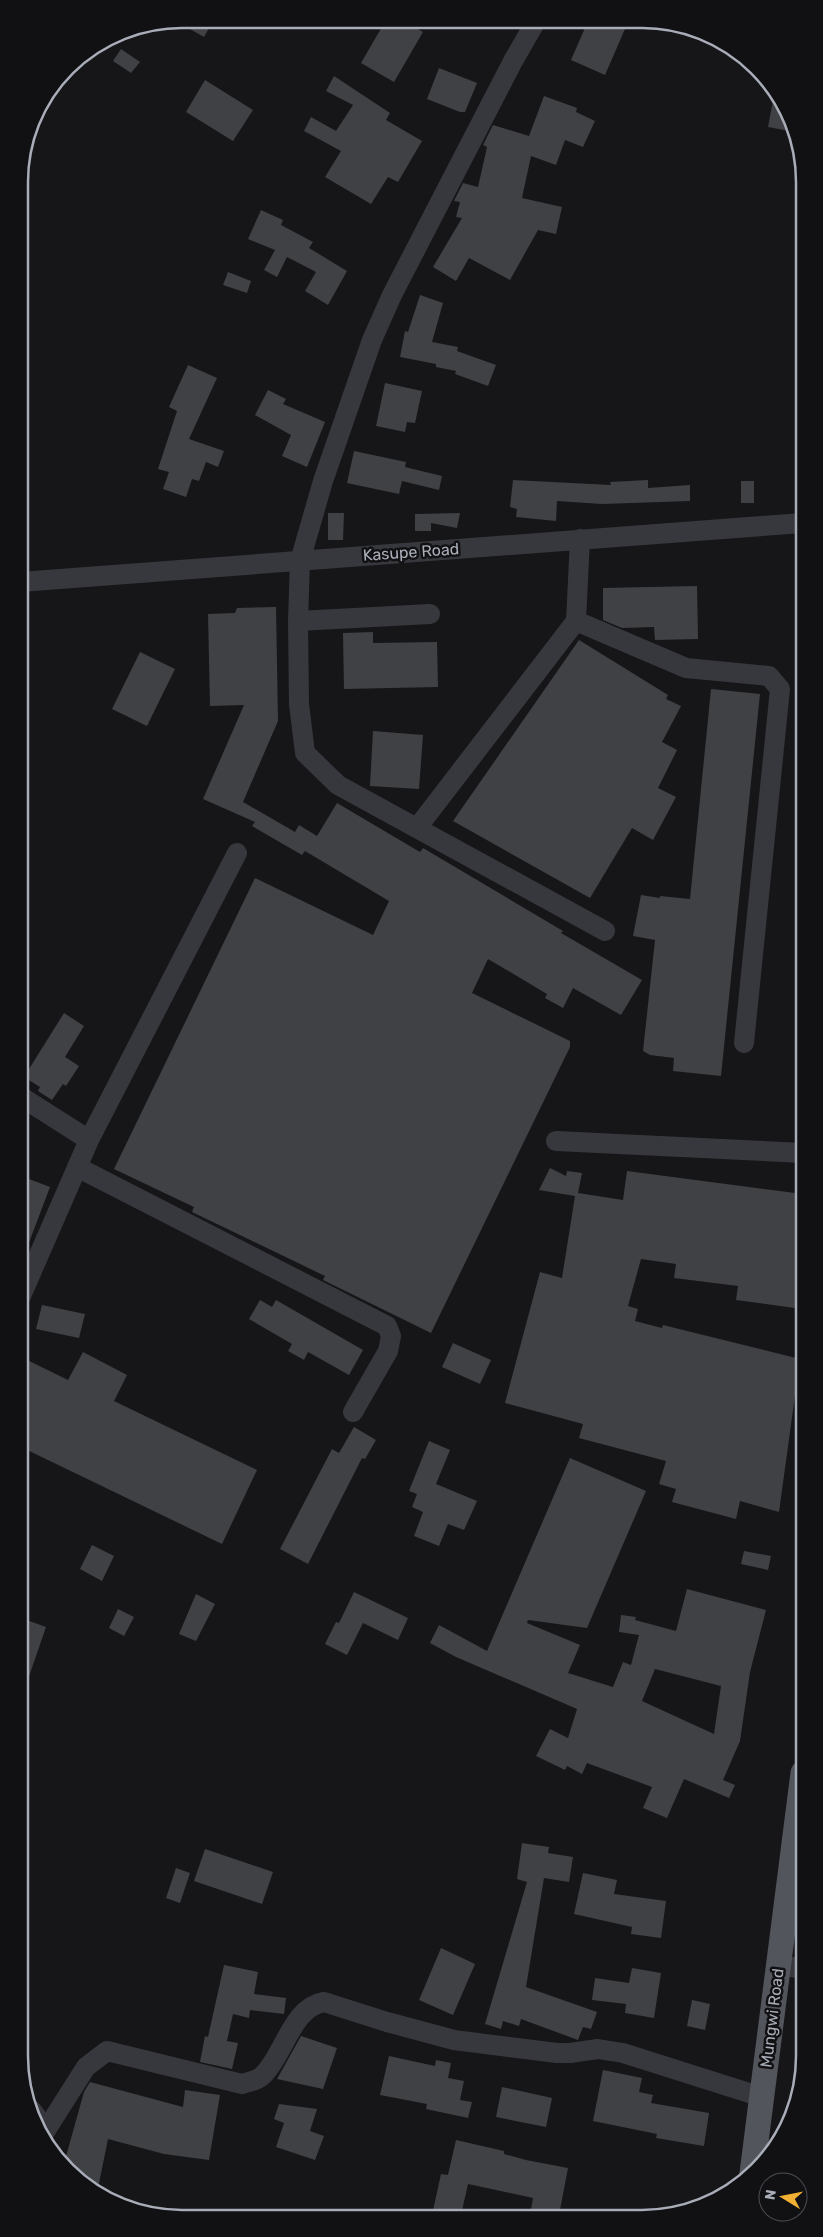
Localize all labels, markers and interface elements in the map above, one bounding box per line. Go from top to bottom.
street label: Kasupe Road [362,539,460,565]
street label: Mungwi Road [756,1967,788,2069]
north arrow [758,2172,808,2222]
text: N [761,2188,780,2201]

